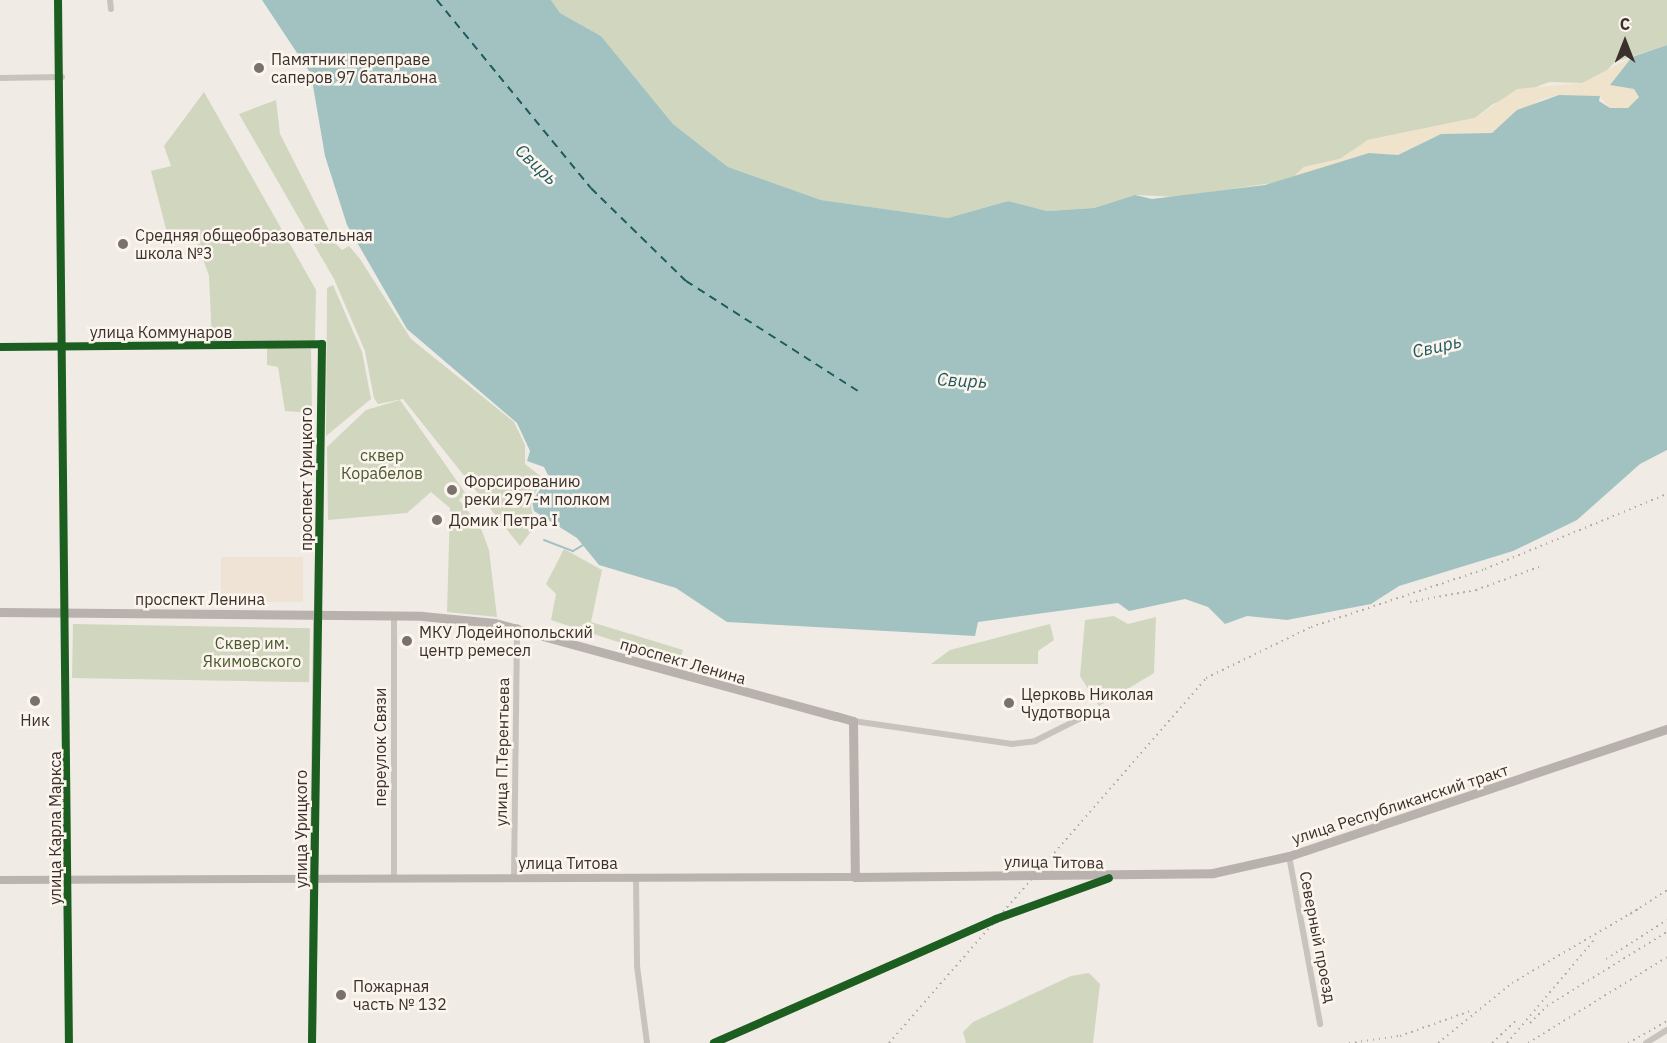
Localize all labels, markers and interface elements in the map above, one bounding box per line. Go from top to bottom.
north arrow [1595,12,1655,72]
text: С [1620,14,1630,34]
place label: Памятник переправе саперов 97 батальона [271,49,437,87]
marker: Памятник переправе саперов 97 батальона [252,61,266,75]
water label: Свирь [510,140,562,190]
place label: Средняя общеобразовательная школа №3 [135,225,373,263]
marker: Средняя общеобразовательная школа №3 [116,237,130,251]
street label: улица Коммунаров [90,322,232,342]
water label: Свирь [1410,331,1464,363]
water label: Свирь [937,369,987,393]
street label: проспект Урицкого [296,407,316,551]
park label: сквер Корабелов [341,445,423,483]
place label: Форсированию реки 297-м полком [464,471,610,509]
marker: Форсированию реки 297-м полком [445,483,459,497]
place label: Домик Петра I [449,510,558,530]
marker: Домик Петра I [430,513,444,527]
street label: проспект Ленина [135,589,265,609]
place label: МКУ Лодейнопольский центр ремесел [419,622,593,660]
park label: Сквер им. Якимовского [203,633,301,671]
marker: МКУ Лодейнопольский центр ремесел [400,634,414,648]
street label: проспект Ленина [618,634,748,688]
street label: улица П.Терентьева [491,678,513,826]
place label: Церковь Николая Чудотворца [1021,684,1153,722]
street label: переулок Связи [370,687,390,807]
marker: Ник [28,694,42,708]
marker: Церковь Николая Чудотворца [1002,696,1016,710]
place label: Ник [20,710,50,730]
street label: улица Карла Маркса [45,751,65,905]
street label: улица Республиканский тракт [1289,760,1511,848]
street label: улица Урицкого [291,770,311,888]
street label: улица Титова [1004,852,1104,872]
street label: улица Титова [518,853,618,873]
street label: Северный проезд [1296,870,1340,1004]
place label: Пожарная часть № 132 [353,976,447,1014]
marker: Пожарная часть № 132 [334,988,348,1002]

